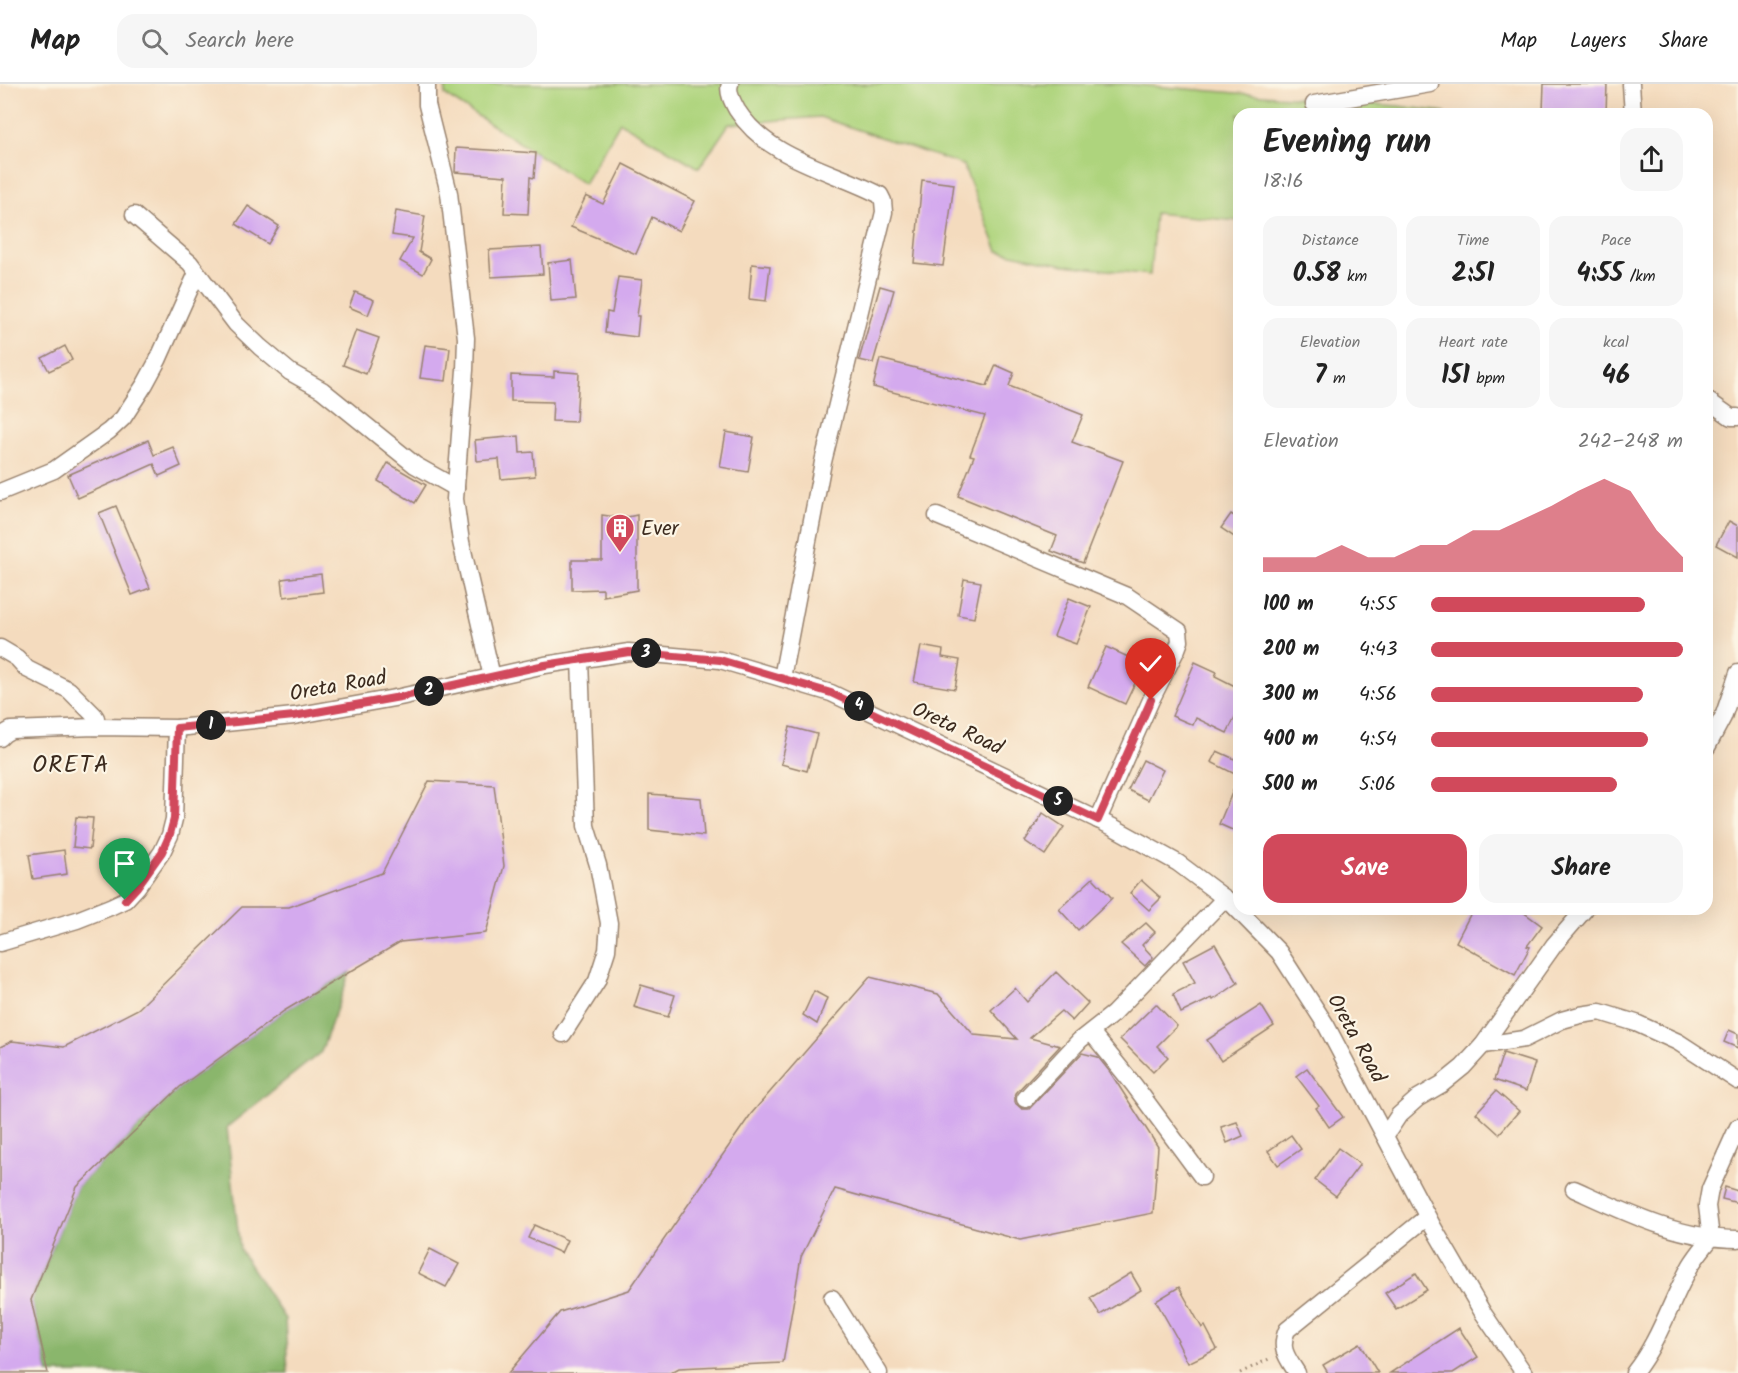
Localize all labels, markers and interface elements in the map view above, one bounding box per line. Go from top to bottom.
search box [117,14,537,68]
text: Map [30,19,81,64]
text: Search here [186,24,294,59]
icon: search [138,25,171,58]
text: Map [1500,25,1537,58]
text: Layers [1570,25,1626,58]
text: Share [1659,25,1708,58]
text: Evening run [1263,117,1431,170]
button: share [1620,128,1683,191]
text: 18:16 [1263,166,1304,198]
text: Distance [1301,228,1359,253]
text: Time [1457,228,1489,253]
text: Pace [1601,228,1631,253]
text: 0.58 [1293,253,1341,295]
text: 2:51 [1452,253,1494,295]
text: 4:55 [1576,253,1623,295]
text: km [1341,264,1367,289]
text: /km [1623,264,1656,289]
text: Elevation [1300,330,1360,355]
text: Heart rate [1438,330,1508,355]
text: kcal [1603,330,1629,355]
text: 7 [1314,355,1327,397]
text: 151 [1441,355,1470,397]
text: 46 [1602,355,1630,397]
text: m [1327,366,1346,391]
text: bpm [1470,366,1505,391]
text: Elevation [1263,426,1339,458]
text: 242–248 m [1578,426,1683,458]
building icon: Ever [604,512,636,554]
place label: Ever [641,513,680,546]
text: 100 m [1263,589,1314,621]
text: 4:55 [1359,589,1396,621]
text: 200 m [1263,634,1319,666]
text: 4:43 [1359,634,1397,666]
pin: 3 [631,638,661,668]
pin [1125,638,1176,700]
text: 3 [642,640,650,665]
icon: check [1134,647,1167,680]
street label: Oreta Road [287,662,390,711]
pin: 2 [414,676,444,706]
text: 2 [424,678,434,703]
text: 300 m [1263,679,1319,711]
text: 4:56 [1359,679,1397,711]
pin: 4 [844,691,874,721]
text: 4 [855,693,863,718]
street label: Oreta Road [906,694,1009,765]
pin: 1 [196,710,226,740]
text: 1 [209,712,213,737]
text: 400 m [1263,724,1319,756]
text: 4:54 [1359,724,1397,756]
district label: ORETA [32,746,110,785]
text: 500 m [1263,769,1318,801]
text: 5:06 [1359,769,1396,801]
pin: 5 [1043,786,1073,816]
text: 5 [1054,788,1062,813]
button: Save [1263,834,1467,903]
button: Share [1479,834,1683,903]
pin [99,838,150,900]
icon: arrive [108,847,141,880]
street label: Oreta Road [1318,988,1394,1090]

